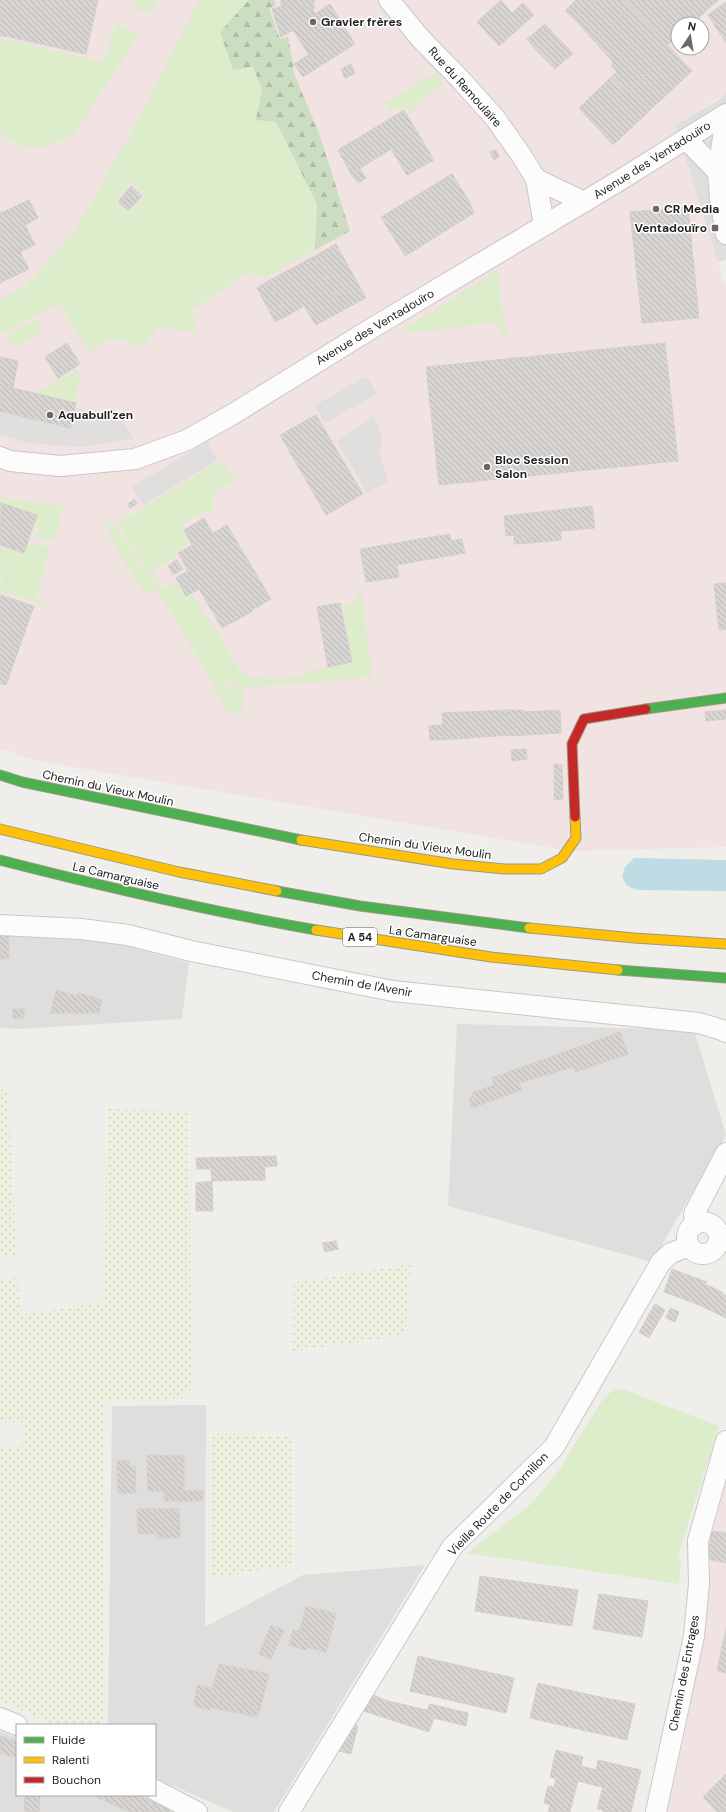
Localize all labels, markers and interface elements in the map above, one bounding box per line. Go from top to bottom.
place label: Gravier frères [321,14,402,30]
north arrow [670,16,710,56]
marker: Gravier frères [308,17,318,27]
text: N [687,19,697,34]
street label: Rue du Remoulaïre [425,43,505,131]
street label: Avenue des Ventadouïro [590,117,714,203]
place label: CR Media [664,201,719,217]
marker: CR Media [651,204,661,214]
place label: Ventadouïro [634,220,707,236]
marker: Ventadouïro [710,223,720,233]
street label: Avenue des Ventadouïro [313,285,437,369]
place label: Aquabull'zen [58,407,133,423]
marker: Aquabull'zen [45,410,55,420]
place label: Bloc Session Salon [495,452,569,482]
marker: Bloc Session Salon [482,462,492,472]
street label: Chemin du Vieux Moulin [41,766,175,810]
street label: Chemin du Vieux Moulin [358,829,492,863]
street label: La Camarguaise [71,858,161,894]
street label: La Camarguaise [388,922,478,950]
road number: A 54 [343,928,377,946]
street label: Chemin de l'Avenir [311,967,414,1001]
street label: Vieille Route de Cornillon [444,1449,552,1559]
street label: Chemin des Entrages [665,1613,703,1733]
legend [16,1724,156,1796]
text: Fluide [52,1732,85,1748]
text: Ralenti [52,1752,90,1768]
text: Bouchon [52,1772,101,1788]

